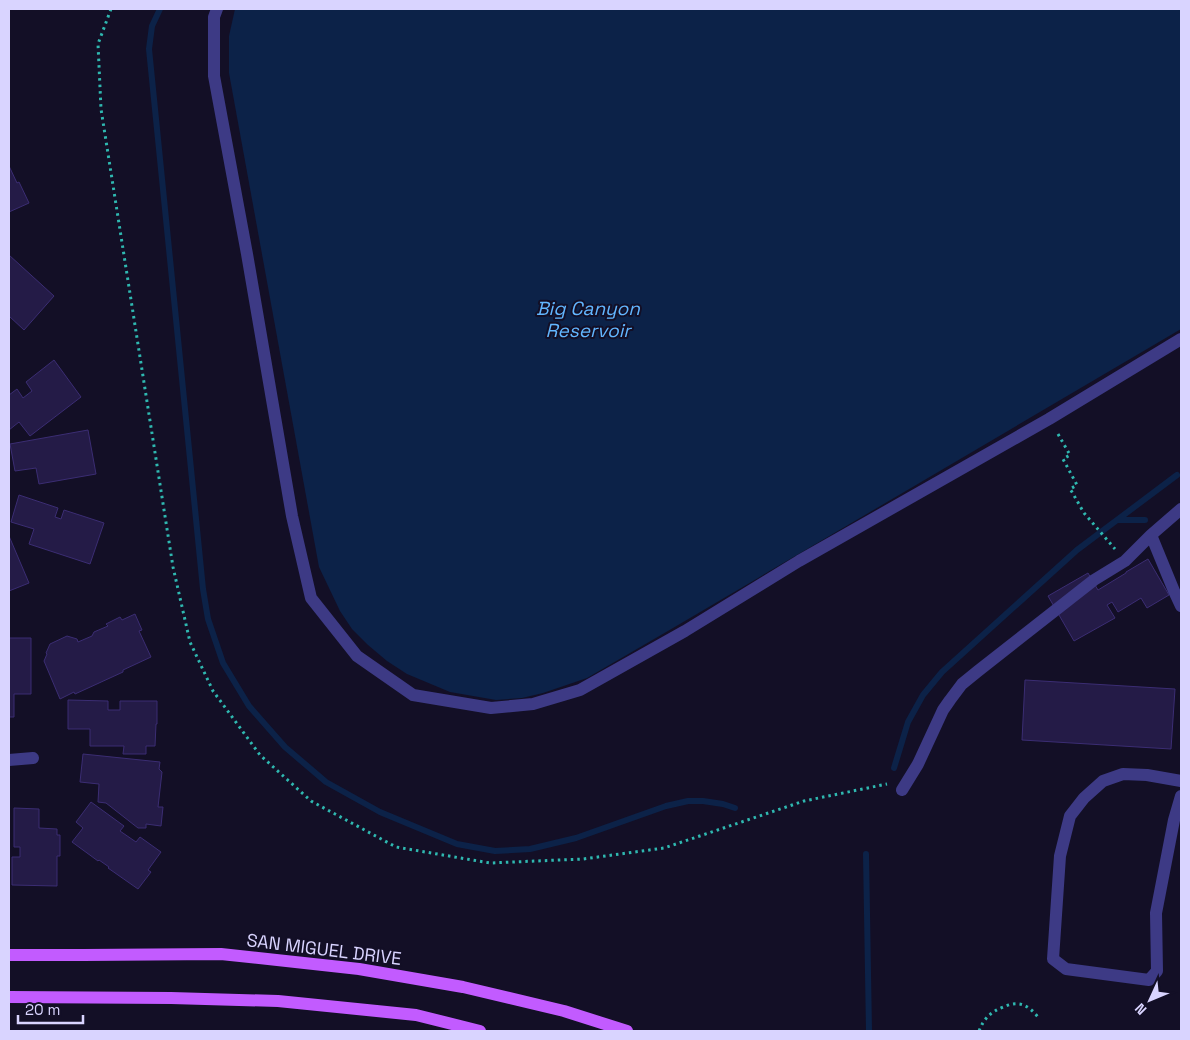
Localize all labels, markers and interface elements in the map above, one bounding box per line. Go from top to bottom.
water label: Big Canyon Reservoir [536,296,640,343]
street label: SAN MIGUEL DRIVE [245,928,403,970]
north arrow [1125,975,1175,1025]
scale bar [18,992,82,1024]
text: N [1131,999,1150,1019]
text: 20 m [25,1000,60,1019]

